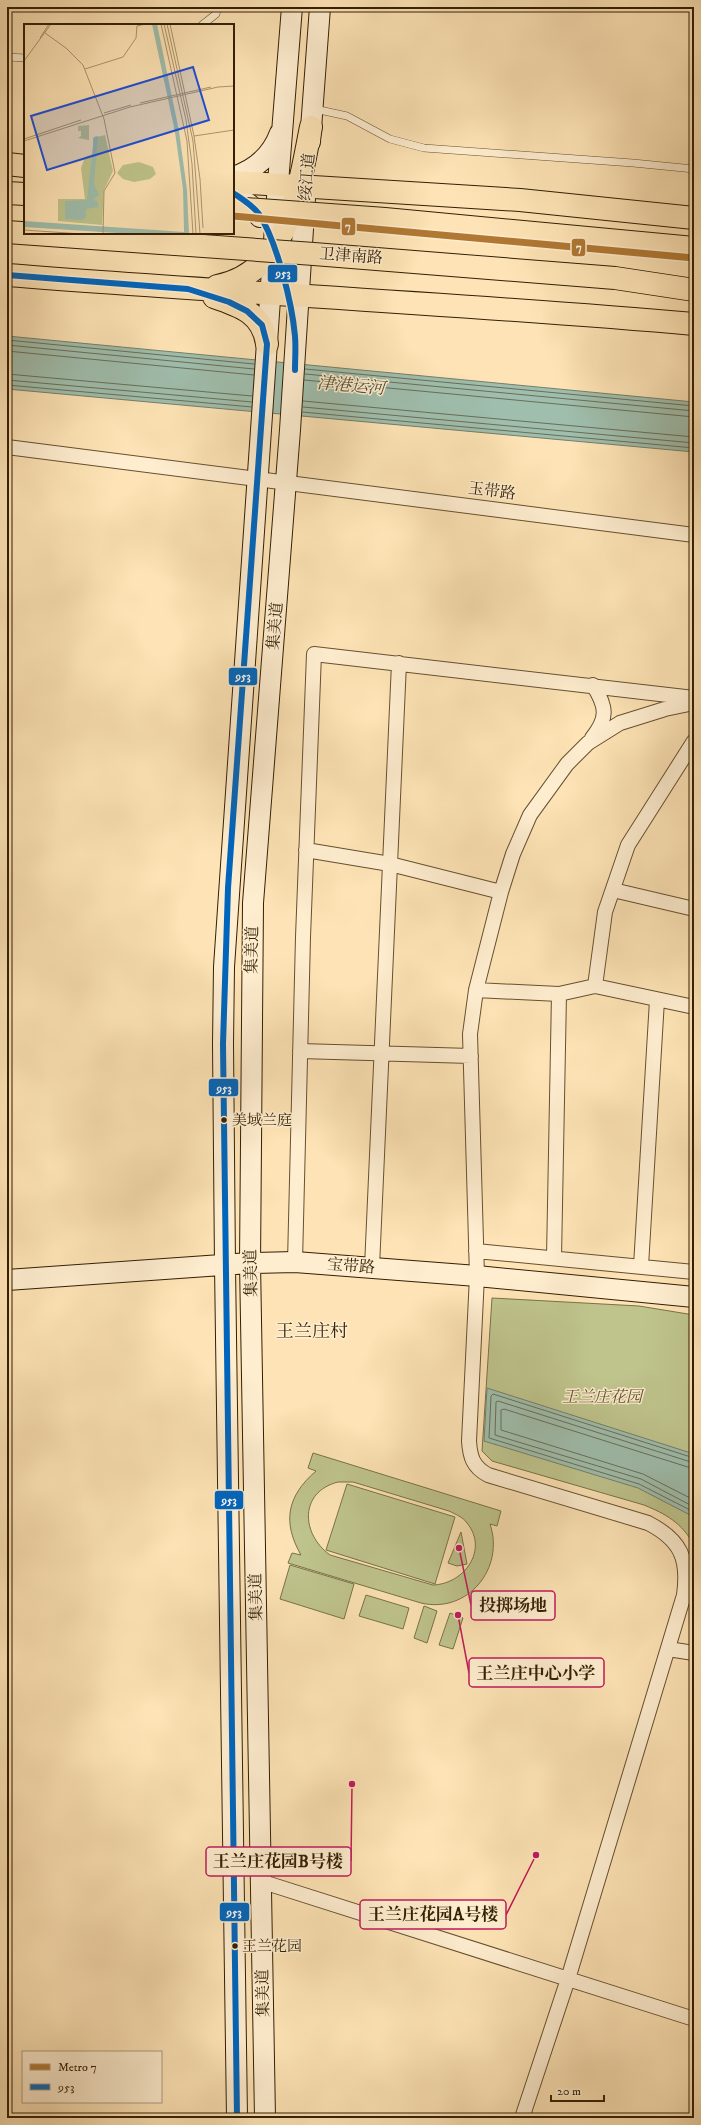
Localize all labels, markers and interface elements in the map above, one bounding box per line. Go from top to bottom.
inset map [24,24,234,234]
street label: 绥江道 [295,152,319,202]
line badge: 7 [341,217,356,236]
text: 7 [345,220,351,234]
line badge: 7 [571,238,586,257]
text: 7 [576,241,582,255]
street label: 卫津南路 [318,244,384,268]
line badge: 953 [267,264,298,283]
text: 953 [274,267,291,281]
water label: 津港运河 [316,372,389,400]
street label: 玉带路 [467,478,517,504]
street label: 集美道 [263,601,287,651]
line badge: 953 [228,667,258,686]
text: 953 [234,670,251,684]
street label: 集美道 [242,926,262,974]
line badge: 953 [208,1078,239,1097]
text: 953 [215,1082,232,1096]
place label: 美域兰庭 [232,1111,292,1130]
marker: 美域兰庭 [219,1115,229,1125]
street label: 集美道 [241,1249,261,1297]
street label: 宝带路 [326,1254,376,1278]
district label: 王兰庄村 [276,1321,348,1343]
park label: 王兰庄花园 [562,1387,645,1407]
line badge: 953 [214,1490,244,1510]
text: 953 [220,1494,237,1508]
street label: 集美道 [246,1573,266,1621]
callout: 投掷场地 [471,1591,555,1620]
text: 投掷场地 [479,1595,547,1617]
callout: 王兰庄中心小学 [469,1658,604,1687]
text: 王兰庄中心小学 [477,1663,596,1685]
callout: 王兰庄花园B号楼 [206,1847,351,1876]
text: 王兰庄花园B号楼 [213,1851,343,1873]
callout: 王兰庄花园A号楼 [360,1900,506,1929]
line badge: 953 [219,1902,250,1922]
text: 王兰庄花园A号楼 [368,1904,498,1926]
text: 953 [225,1906,242,1920]
place label: 王兰花园 [242,1937,302,1956]
marker: 王兰花园 [230,1941,240,1951]
street label: 集美道 [253,1969,273,2017]
legend [22,2051,162,2103]
text: Metro 7 [58,2060,97,2075]
scale bar [551,2077,604,2103]
text: 953 [57,2080,74,2095]
text: 20 m [557,2084,581,2099]

